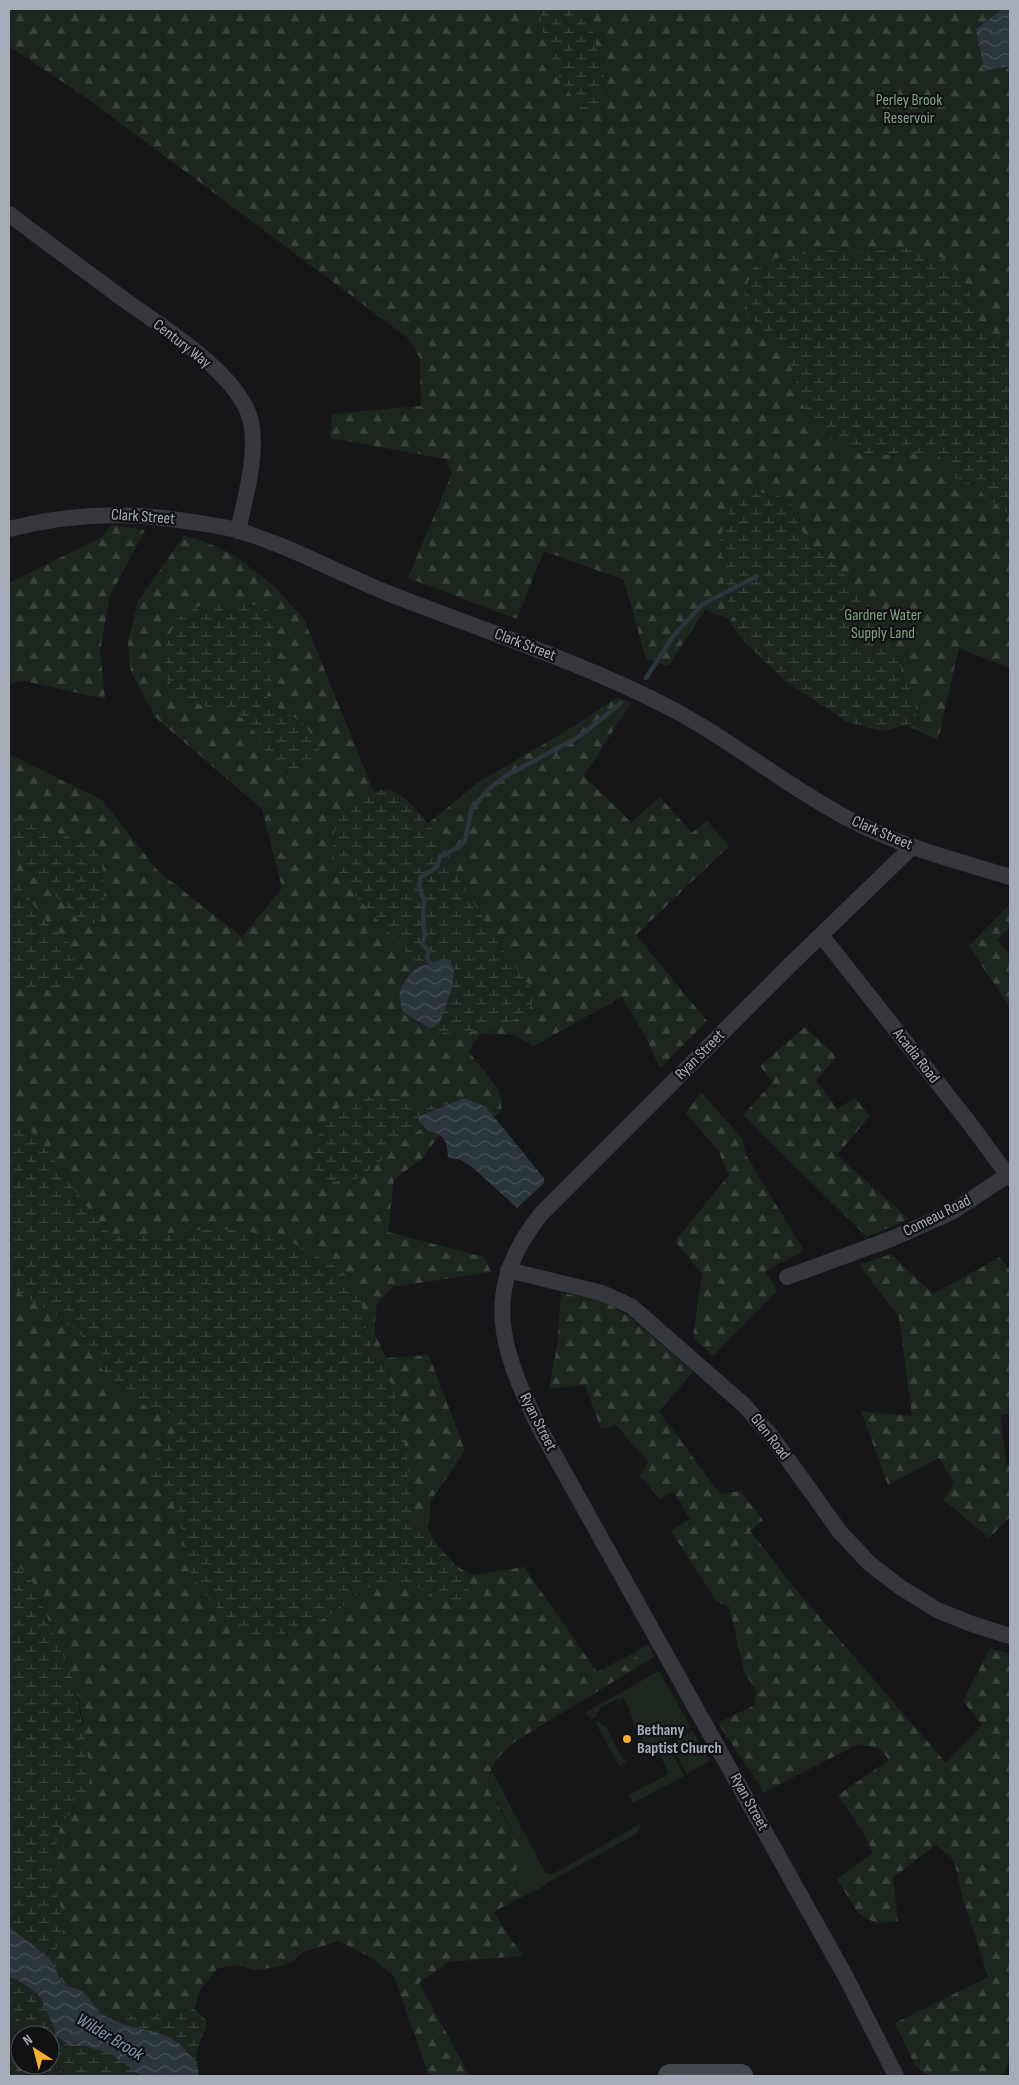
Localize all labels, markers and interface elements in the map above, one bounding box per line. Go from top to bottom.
park label: Perley Brook Reservoir [876,91,942,128]
street label: Century Way [149,316,215,372]
street label: Clark Street [110,505,176,529]
park label: Gardner Water Supply Land [844,606,922,643]
street label: Clark Street [492,625,558,665]
street label: Clark Street [849,812,915,854]
street label: Acadia Road [888,1024,943,1087]
street label: Ryan Street [671,1026,729,1084]
street label: Comeau Road [900,1191,974,1241]
street label: Ryan Street [515,1390,561,1454]
street label: Glen Road [746,1410,794,1464]
place label: Bethany Baptist Church [637,1721,722,1758]
marker: Bethany Baptist Church [621,1733,633,1745]
street label: Ryan Street [726,1770,772,1834]
water label: Wilder Brook [73,2009,148,2066]
north arrow [10,2025,60,2075]
text: N [20,2031,36,2049]

